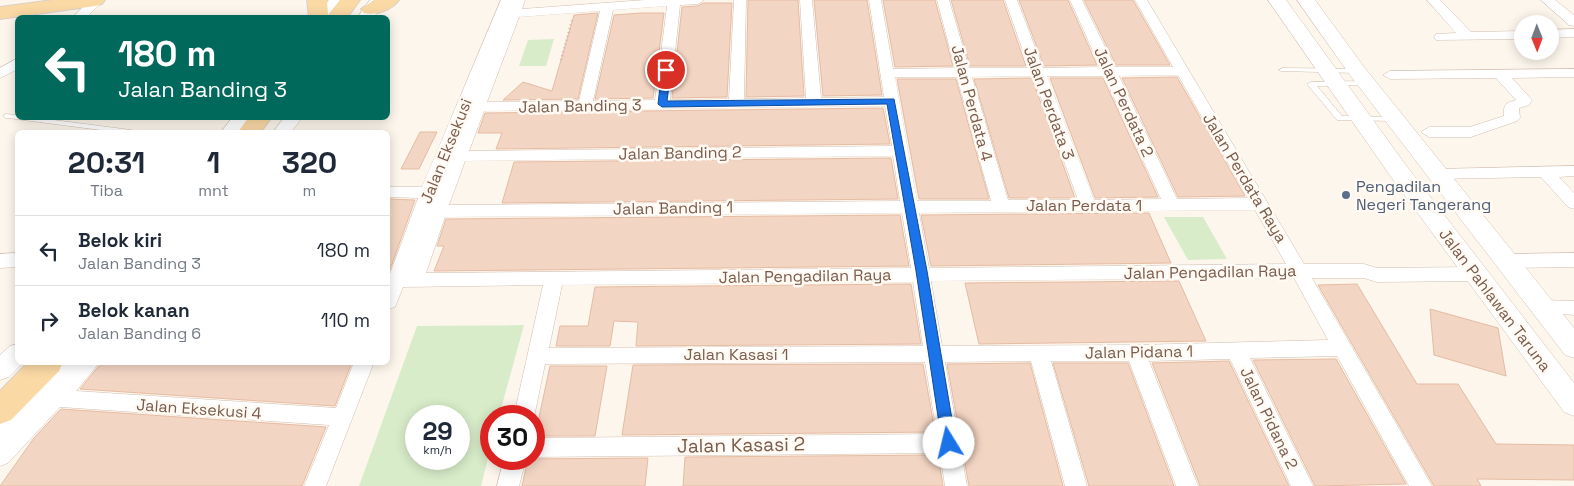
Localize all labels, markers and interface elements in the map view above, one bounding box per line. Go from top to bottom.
north arrow [1514,15,1559,60]
map controls [1514,15,1559,60]
text: 180 m [118,32,216,76]
icon: left [35,35,100,100]
street label: Jalan Perdata 4 [946,43,998,163]
street label: Jalan Perdata 3 [1019,43,1079,163]
street label: Jalan Perdata 2 [1089,44,1159,160]
pin [645,49,687,91]
icon: arrive [652,56,680,84]
text: Jalan Banding 3 [118,75,287,103]
street label: Jalan Banding 3 [518,94,642,118]
street label: Jalan Eksekusi [415,95,477,207]
street label: Jalan Perdata Raya [1198,109,1292,247]
street label: Jalan Banding 2 [618,141,742,165]
text: 20:31 [68,143,145,182]
text: 1 [207,143,220,182]
text: 320 [282,143,337,182]
place label: Pengadilan Negeri Tangerang [1356,176,1491,215]
text: Tiba [90,180,123,201]
text: mnt [198,180,229,201]
text: m [303,180,316,201]
marker: Pengadilan Negeri Tangerang [1340,189,1352,201]
street label: Jalan Perdata 1 [1026,195,1142,216]
street label: Jalan Banding 1 [613,196,733,220]
street label: Jalan Pahlawan Taruna [1434,224,1556,376]
text: Belok kiri [78,228,162,253]
icon: left [35,237,63,265]
text: 180 m [317,238,370,263]
text: Jalan Banding 3 [78,253,201,274]
street label: Jalan Pengadilan Raya [1124,260,1296,284]
street label: Jalan Pengadilan Raya [719,264,891,288]
text: Belok kanan [78,298,190,323]
icon: right [35,307,63,335]
text: 110 m [321,308,370,333]
text: Jalan Banding 6 [78,323,201,344]
street label: Jalan Pidana 1 [1085,341,1193,363]
street label: Jalan Kasasi 1 [684,344,788,365]
street label: Jalan Pidana 2 [1235,363,1303,473]
street label: Jalan Eksekusi 4 [136,394,262,424]
speed limit sign: 30 [480,405,545,470]
text: 29 [422,415,453,447]
position arrow [922,416,974,468]
street label: Jalan Kasasi 2 [677,431,805,459]
text: km/h [423,442,452,458]

